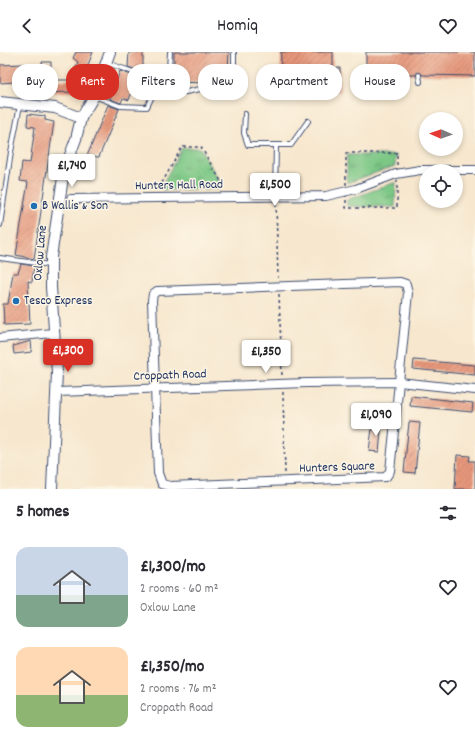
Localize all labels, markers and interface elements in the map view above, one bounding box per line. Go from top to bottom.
text: Homiq [217,14,258,39]
icon: back [16,15,38,37]
icon: heart [437,15,459,37]
chip: Buy [12,64,58,100]
chip: Rent [66,64,119,100]
chip: Filters [127,64,190,100]
chip: New [198,64,248,100]
chip: Apartment [256,64,342,100]
chip: House [350,64,410,100]
north arrow [419,112,463,156]
map controls [419,112,463,208]
pin: £1,740 [39,154,105,188]
text: £1,740 [57,157,87,176]
button: locate [419,164,463,208]
pin: £1,500 [242,173,308,207]
street label: Hunters Hall Road [135,176,223,196]
text: £1,500 [259,176,291,195]
place label: B Wallis & Son [42,197,108,216]
marker: B Wallis & Son [29,201,39,211]
street label: Oxlow Lane [29,224,53,282]
place label: Tesco Express [24,292,93,311]
marker: Tesco Express [11,296,21,306]
pin: £1,300 [35,339,101,373]
pin: £1,350 [233,340,299,374]
text: £1,300 [52,342,84,361]
text: £1,350 [251,343,281,362]
street label: Croppath Road [133,365,207,387]
pin: £1,090 [343,403,409,437]
text: £1,090 [360,406,392,425]
street label: Hunters Square [299,457,375,479]
text: 5 homes [16,501,69,525]
icon: filters [437,502,459,524]
text: £1,300/mo [140,556,206,580]
icon: home [48,563,96,611]
icon: heart [437,576,459,598]
text: 2 rooms · 60 m² [140,580,218,599]
text: Oxlow Lane [140,599,196,618]
text: £1,350/mo [140,656,204,680]
icon: home [48,663,96,711]
icon: heart [437,676,459,698]
text: 2 rooms · 76 m² [140,680,216,699]
text: Croppath Road [140,699,213,718]

